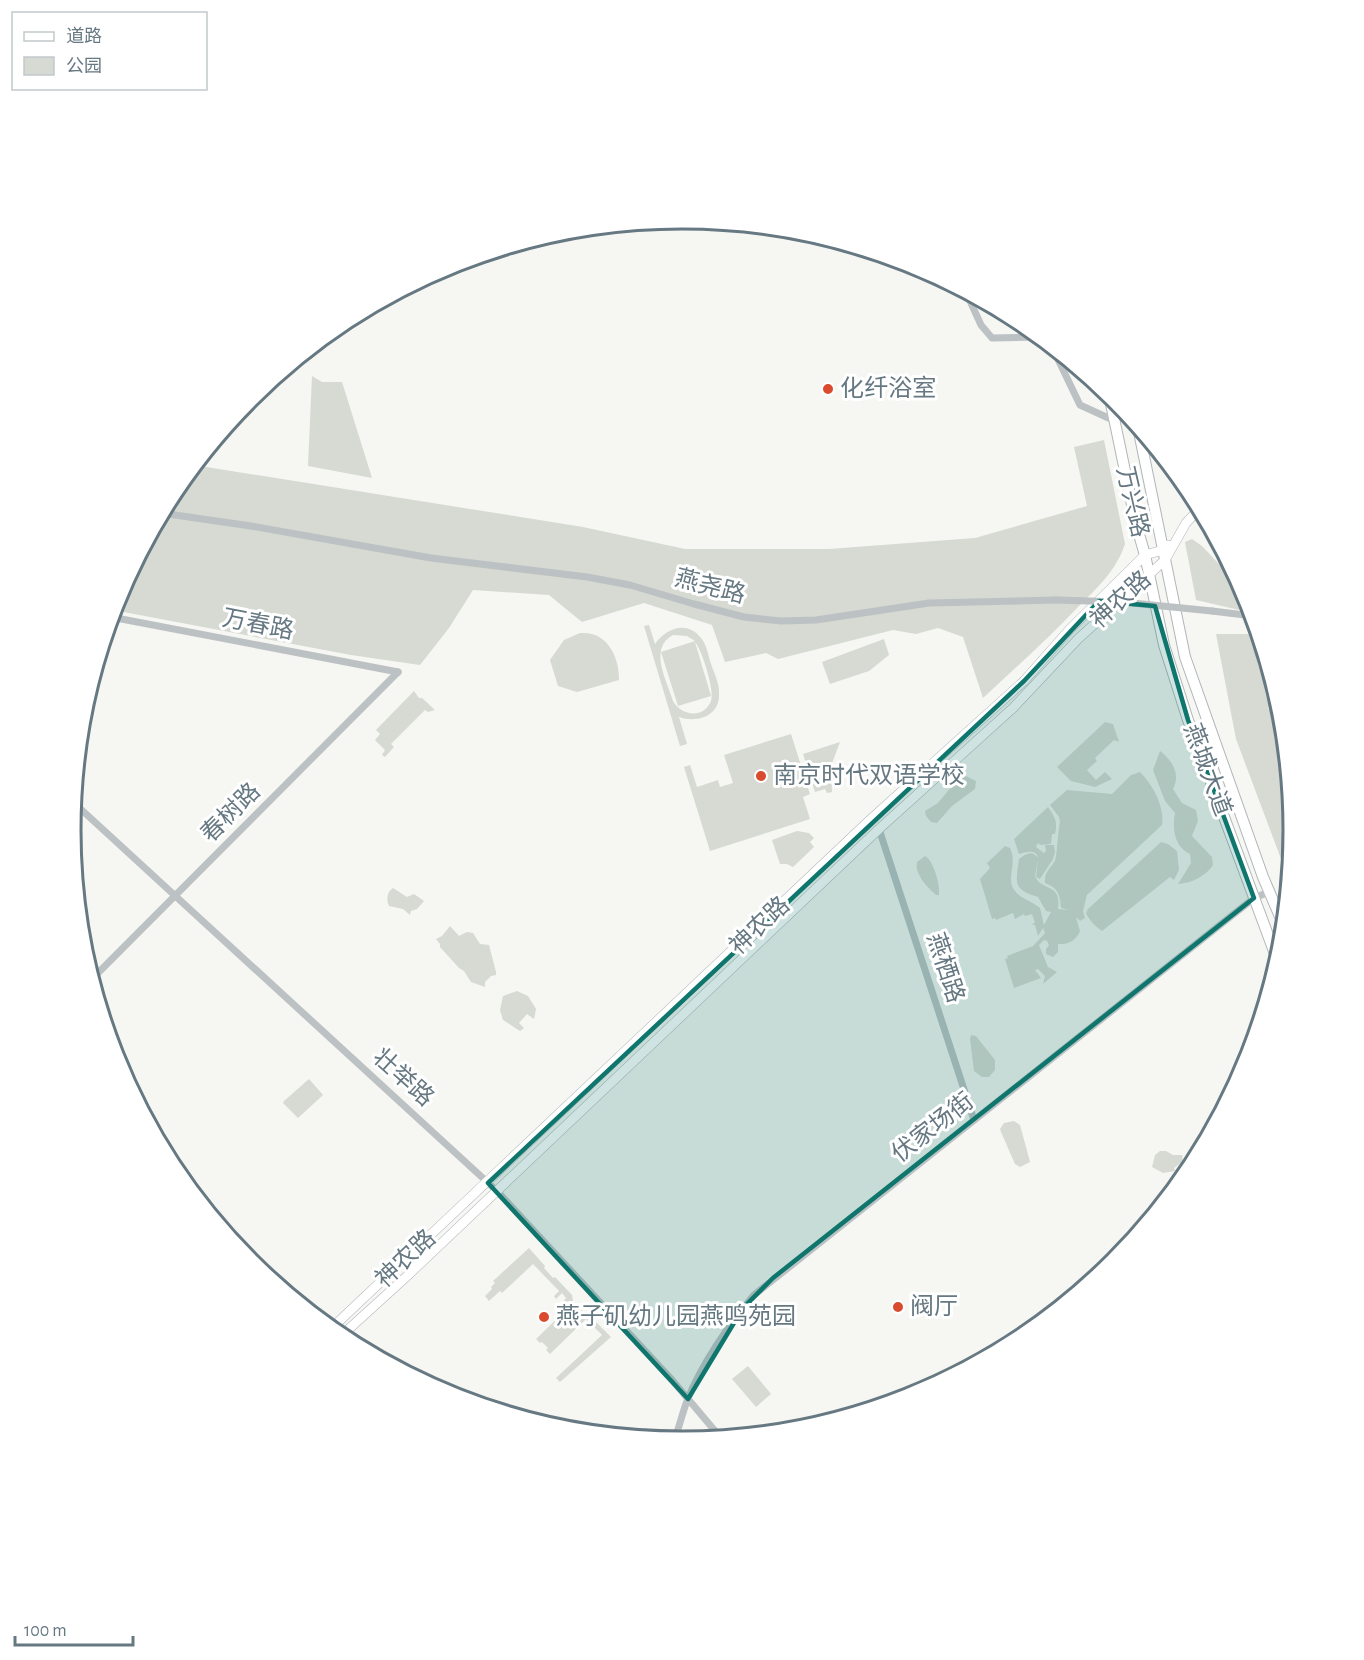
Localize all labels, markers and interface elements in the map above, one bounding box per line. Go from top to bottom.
legend [12,12,207,90]
text: 道路 [66,26,102,46]
text: 公园 [66,57,102,76]
place label: 化纤浴室 [840,375,936,401]
marker: 化纤浴室 [821,382,835,396]
street label: 万兴路 [1112,464,1154,540]
street label: 燕尧路 [672,564,748,608]
street label: 神农路 [1085,566,1156,633]
street label: 万春路 [220,604,296,644]
street label: 燕城大道 [1179,720,1237,819]
place label: 南京时代双语学校 [773,762,965,788]
marker: 南京时代双语学校 [754,769,768,783]
street label: 春树路 [196,778,265,847]
street label: 神农路 [724,891,795,959]
street label: 燕栖路 [922,929,969,1006]
street label: 壮举路 [368,1044,439,1111]
street label: 伏家场街 [887,1087,978,1167]
street label: 神农路 [370,1224,441,1292]
place label: 阀厅 [910,1294,958,1319]
marker: 阀厅 [891,1300,905,1314]
place label: 燕子矶幼儿园燕鸣苑园 [556,1303,796,1329]
marker: 燕子矶幼儿园燕鸣苑园 [537,1310,551,1324]
scale bar [15,1609,134,1647]
text: 100 m [24,1622,67,1640]

